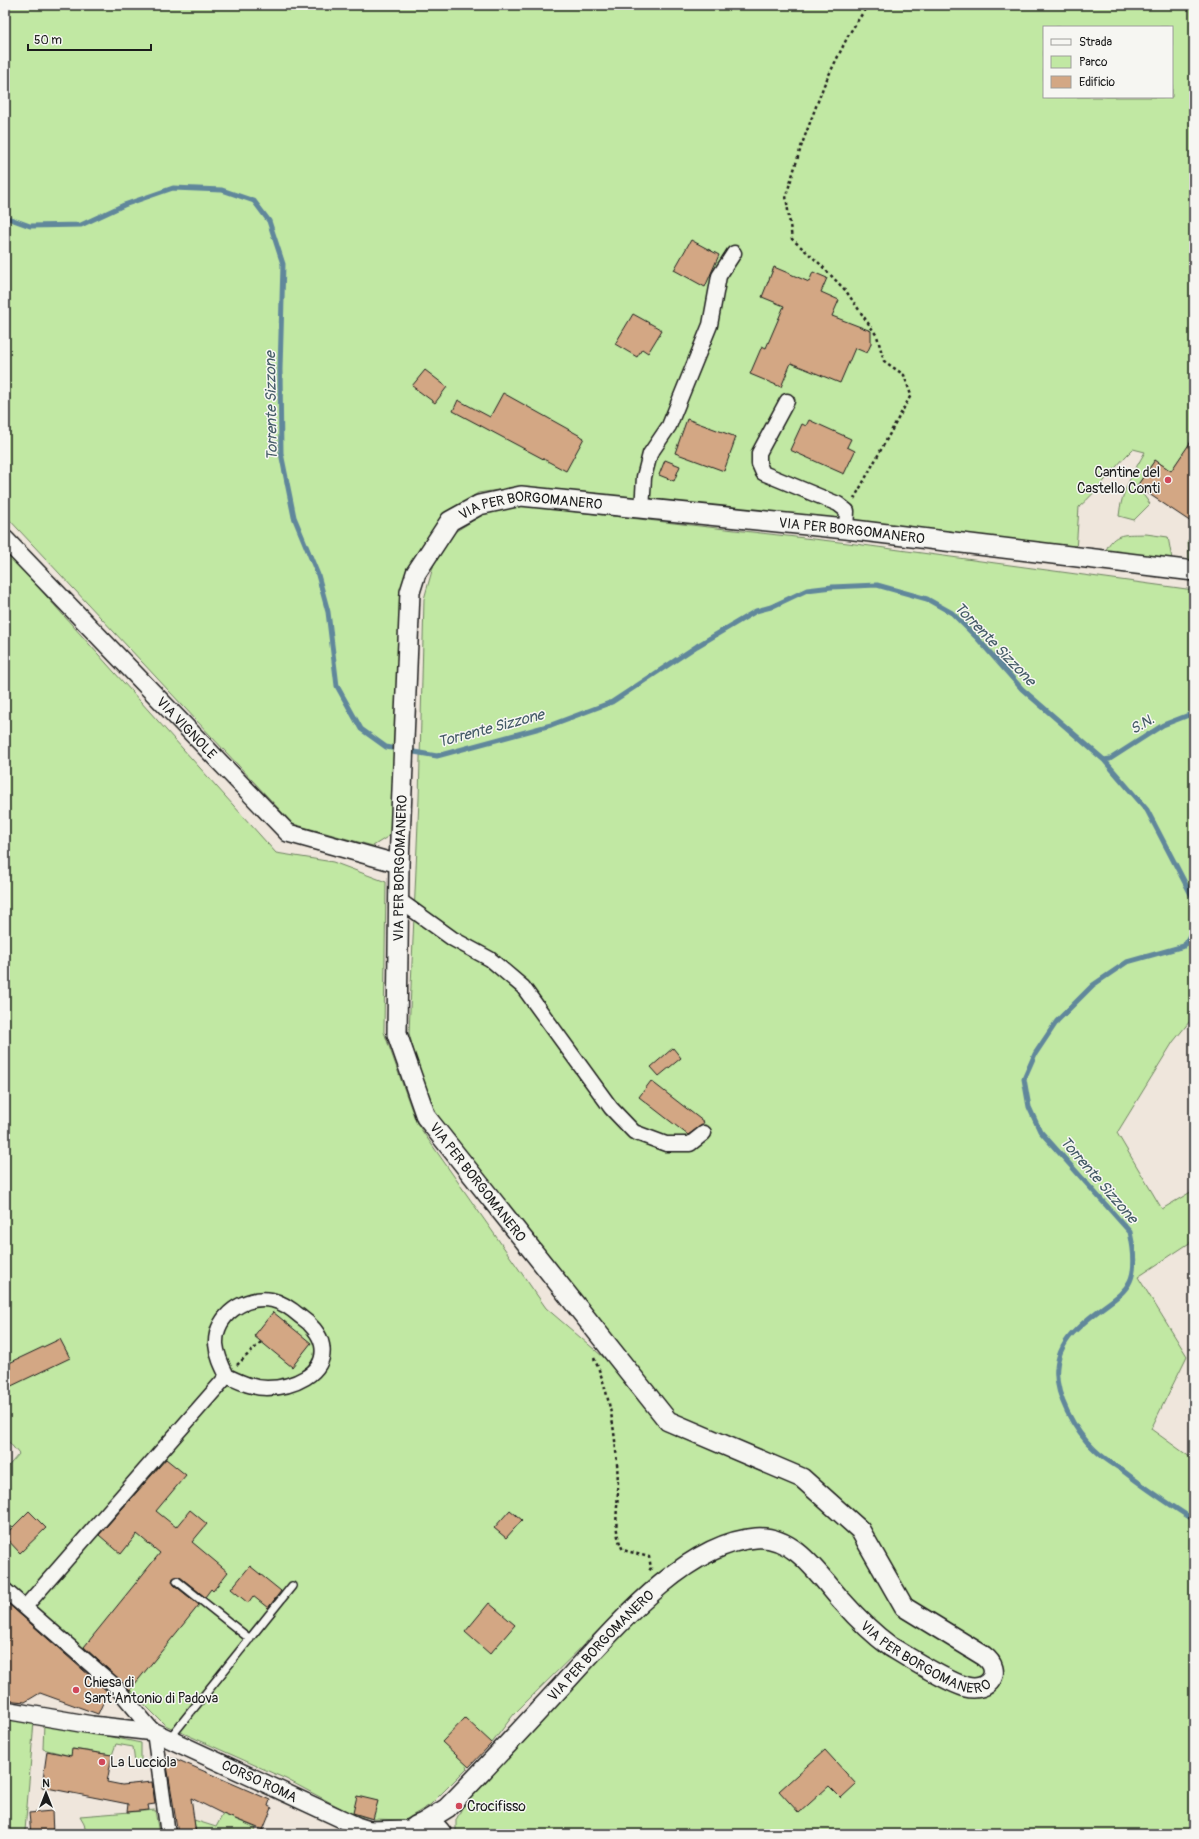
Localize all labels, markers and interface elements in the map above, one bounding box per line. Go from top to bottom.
scale bar [28,26,151,52]
legend [1043,26,1173,98]
text: 50 m [34,33,62,48]
text: Strada [1079,35,1113,50]
text: Parco [1079,55,1108,70]
text: Edificio [1079,75,1115,90]
water label: Torrente Sizzone [261,350,282,461]
place label: Cantine del Castello Conti [1077,464,1161,497]
marker: Cantine del Castello Conti [1163,475,1173,485]
street label: VIA PER BORGOMANERO [456,488,603,523]
street label: VIA PER BORGOMANERO [778,514,926,547]
water label: Torrente Sizzone [950,599,1040,691]
street label: VIA VIGNOLE [153,694,220,763]
water label: Torrente Sizzone [436,705,548,752]
water label: S.N. [1127,710,1158,739]
street label: VIA PER BORGOMANERO [390,794,411,942]
street label: VIA PER BORGOMANERO [426,1119,530,1245]
water label: Torrente Sizzone [1056,1133,1143,1229]
street label: VIA PER BORGOMANERO [544,1587,658,1705]
street label: VIA PER BORGOMANERO [857,1617,994,1697]
place label: Chiesa di Sant'Antonio di Padova [84,1674,218,1707]
marker: Chiesa di Sant'Antonio di Padova [71,1685,81,1695]
place label: La Lucciola [110,1754,176,1771]
marker: La Lucciola [97,1757,107,1767]
street label: CORSO ROMA [219,1757,300,1806]
north arrow [26,1773,66,1813]
text: N [42,1777,50,1790]
place label: Crocifisso [467,1798,526,1815]
marker: Crocifisso [454,1801,464,1811]

